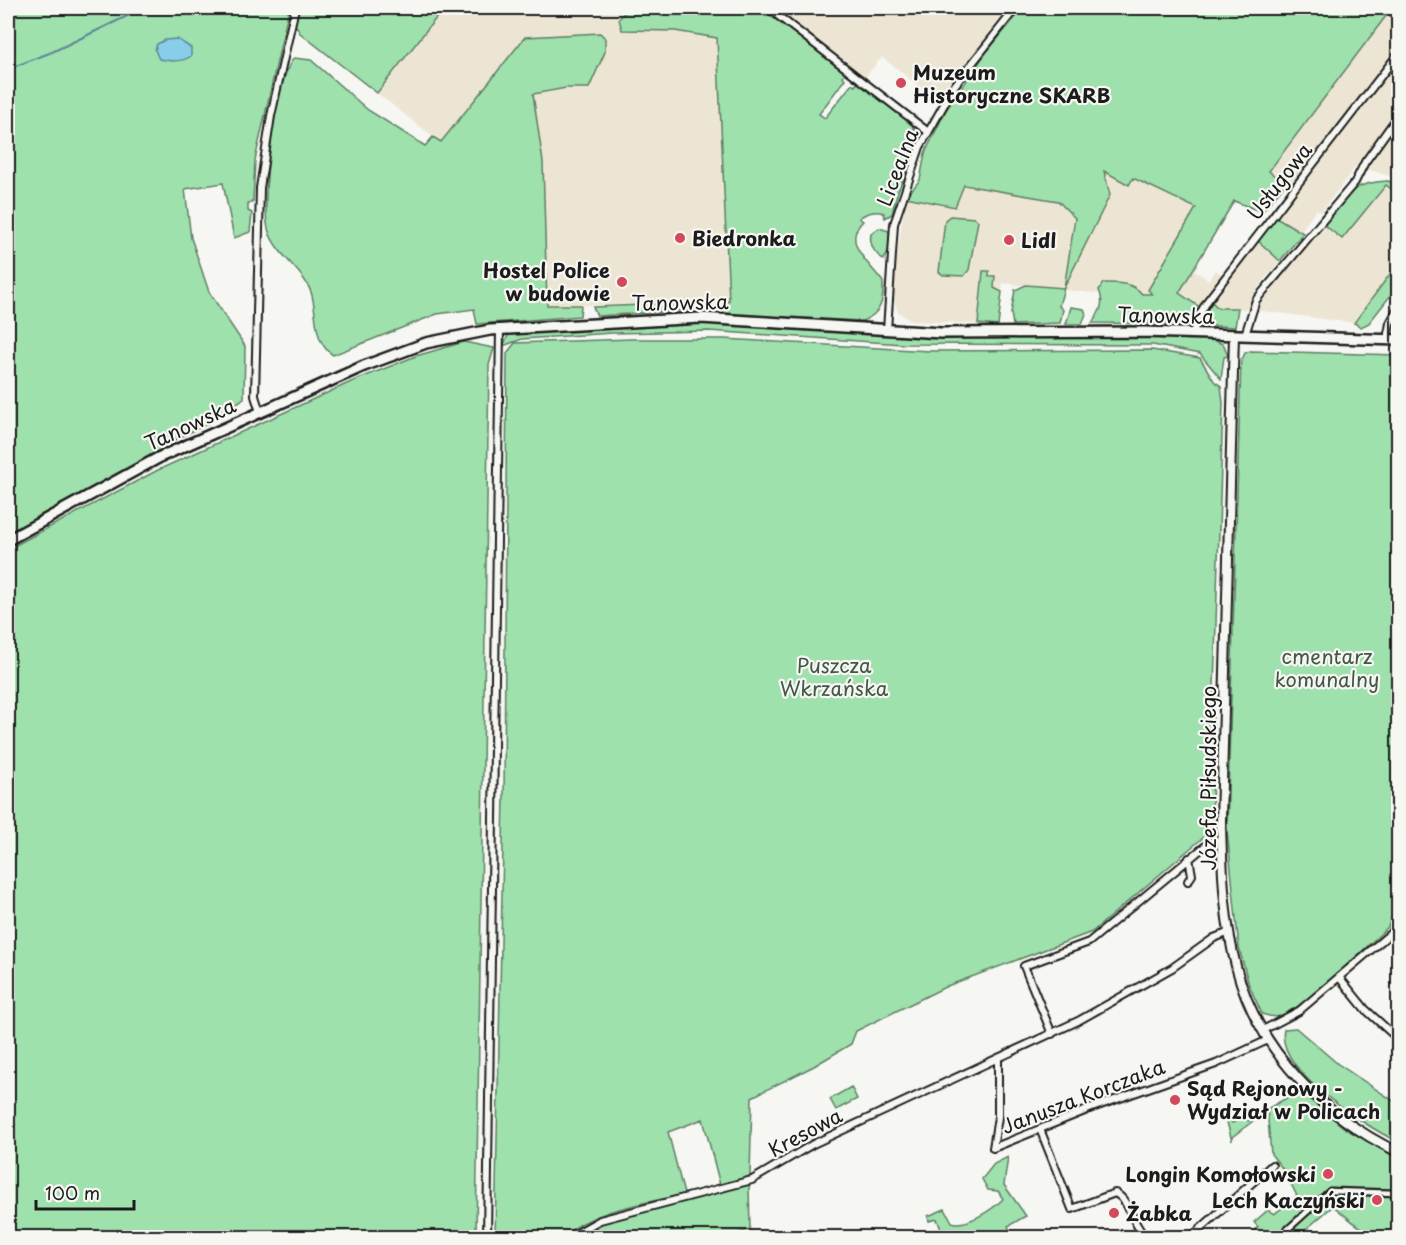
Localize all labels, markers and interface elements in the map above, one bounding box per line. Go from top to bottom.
place label: Muzeum Historyczne SKARB [913,57,1110,110]
marker: Muzeum Historyczne SKARB [894,76,908,90]
street label: Licealna [868,123,926,210]
street label: Usługowa [1239,136,1319,226]
place label: Biedronka [692,223,796,253]
place label: Lidl [1021,225,1056,255]
marker: Biedronka [673,231,687,245]
marker: Lidl [1002,233,1016,247]
place label: Hostel Police w budowie [483,255,610,308]
marker: Hostel Police w budowie [615,275,629,289]
street label: Tanowska [631,286,729,318]
street label: Tanowska [1117,299,1215,331]
street label: Tanowska [140,390,241,458]
park label: cmentarz komunalny [1275,641,1379,694]
park label: Puszcza Wkrzańska [780,650,889,703]
street label: Józefa Piłsudskiego [1193,686,1223,870]
street label: Janusza Korczaka [997,1051,1169,1141]
place label: Sąd Rejonowy - Wydział w Policach [1187,1073,1380,1126]
marker: Sąd Rejonowy - Wydział w Policach [1168,1093,1182,1107]
street label: Kresowa [763,1100,848,1164]
place label: Longin Komołowski [1125,1159,1316,1189]
marker: Longin Komołowski [1321,1167,1335,1181]
scale bar [36,1173,134,1211]
text: 100 m [45,1179,100,1206]
place label: Lech Kaczyński [1212,1185,1365,1215]
marker: Lech Kaczyński [1370,1193,1384,1207]
place label: Żabka [1126,1198,1192,1228]
marker: Żabka [1107,1206,1121,1220]

